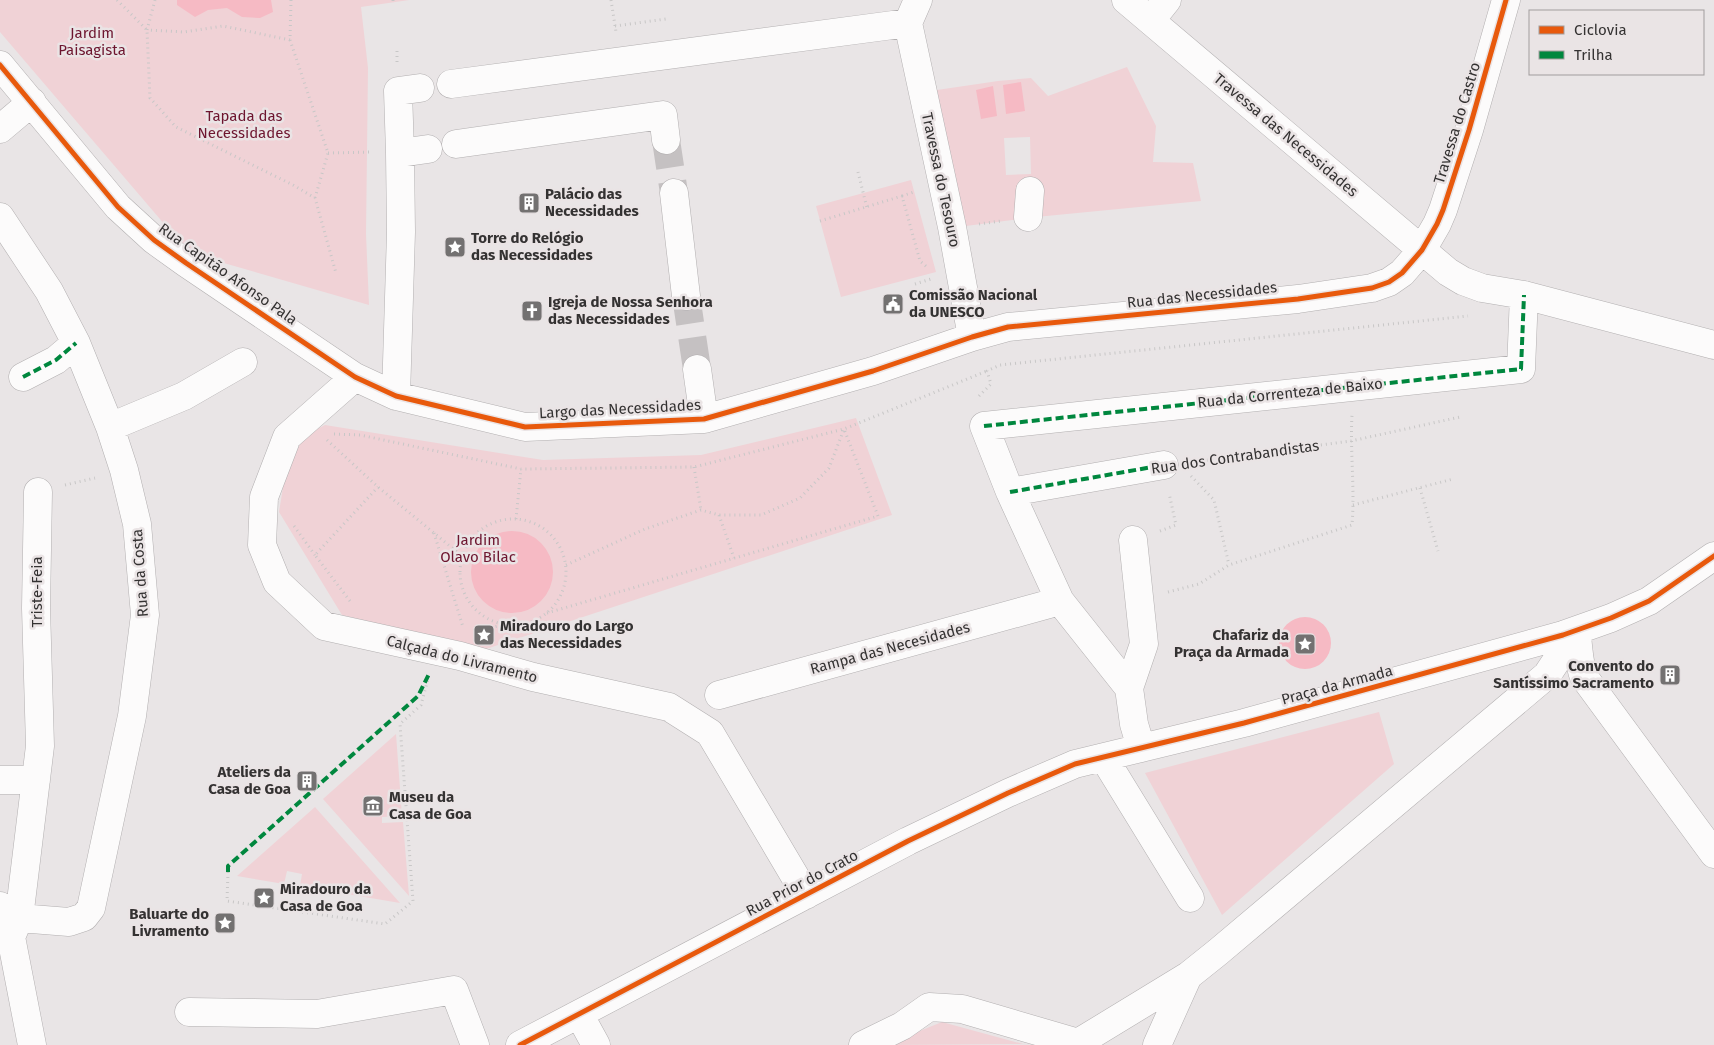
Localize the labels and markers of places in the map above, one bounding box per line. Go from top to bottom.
place label: Palácio das Necessidades [545,185,639,220]
building icon: Palácio das Necessidades [517,191,541,215]
place label: Torre do Relógio das Necessidades [471,229,593,264]
place icon: Torre do Relógio das Necessidades [443,235,467,259]
place label: Comissão Nacional da UNESCO [909,286,1038,321]
public building icon: Comissão Nacional da UNESCO [881,292,905,316]
place label: Igreja de Nossa Senhora das Necessidades [548,293,713,328]
church icon: Igreja de Nossa Senhora das Necessidades [520,299,544,323]
place label: Miradouro do Largo das Necessidades [500,617,634,652]
place icon: Miradouro do Largo das Necessidades [472,623,496,647]
place label: Chafariz da Praça da Armada [1174,626,1289,662]
place icon: Chafariz da Praça da Armada [1293,632,1317,656]
place label: Convento do Santíssimo Sacramento [1493,657,1654,692]
building icon: Convento do Santíssimo Sacramento [1658,663,1682,687]
place label: Ateliers da Casa de Goa [208,763,291,798]
building icon: Ateliers da Casa de Goa [295,769,319,793]
place label: Museu da Casa de Goa [389,788,472,823]
museum icon: Museu da Casa de Goa [361,794,385,818]
place label: Miradouro da Casa de Goa [280,880,371,915]
place icon: Miradouro da Casa de Goa [252,886,276,910]
place label: Baluarte do Livramento [129,905,209,940]
place icon: Baluarte do Livramento [213,911,237,935]

